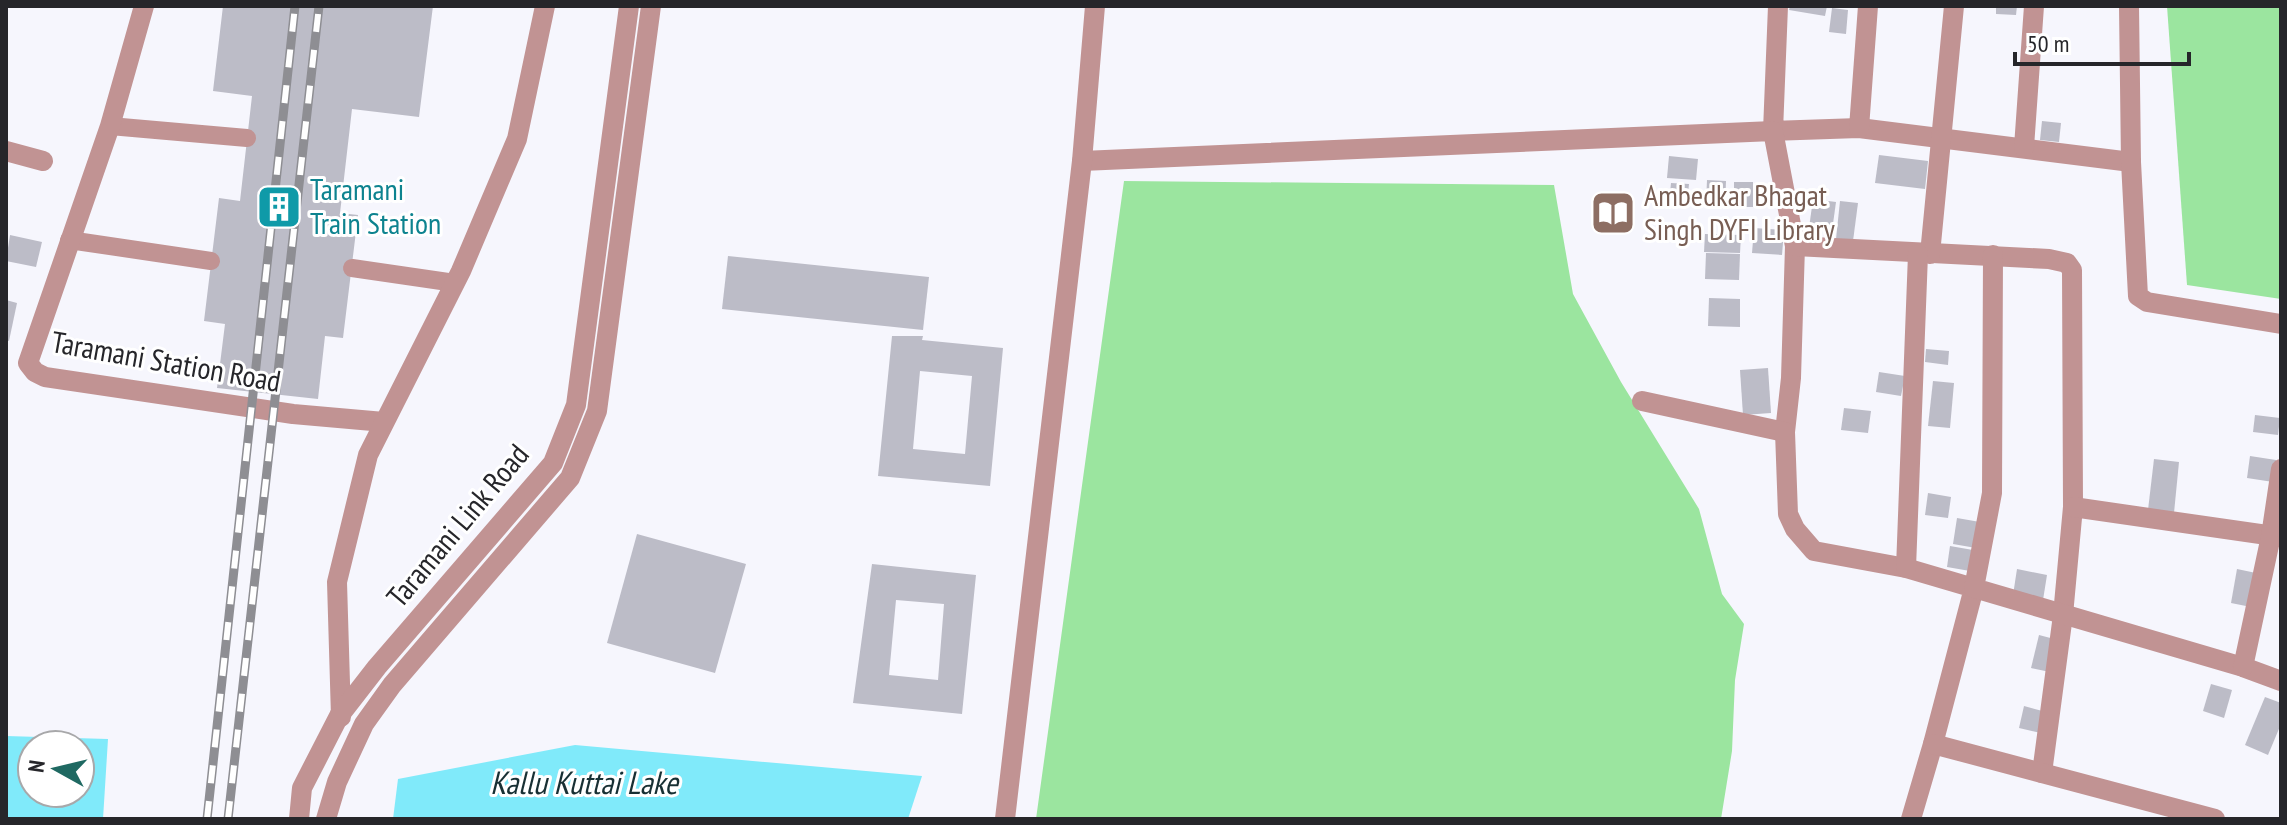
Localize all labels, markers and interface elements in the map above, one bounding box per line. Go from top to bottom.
scale bar [2015,16,2189,66]
text: 50 m [2027,28,2069,59]
place label: Taramani Train Station [310,169,441,242]
place label: Ambedkar Bhagat Singh DYFI Library [1644,175,1836,248]
building icon: Taramani Train Station [255,183,303,231]
library icon: Ambedkar Bhagat Singh DYFI Library [1589,189,1637,237]
street label: Taramani Station Road [49,321,284,400]
street label: Taramani Link Road [377,435,536,615]
north arrow [16,729,96,809]
text: N [22,758,51,774]
water label: Kallu Kuttai Lake [490,761,680,803]

